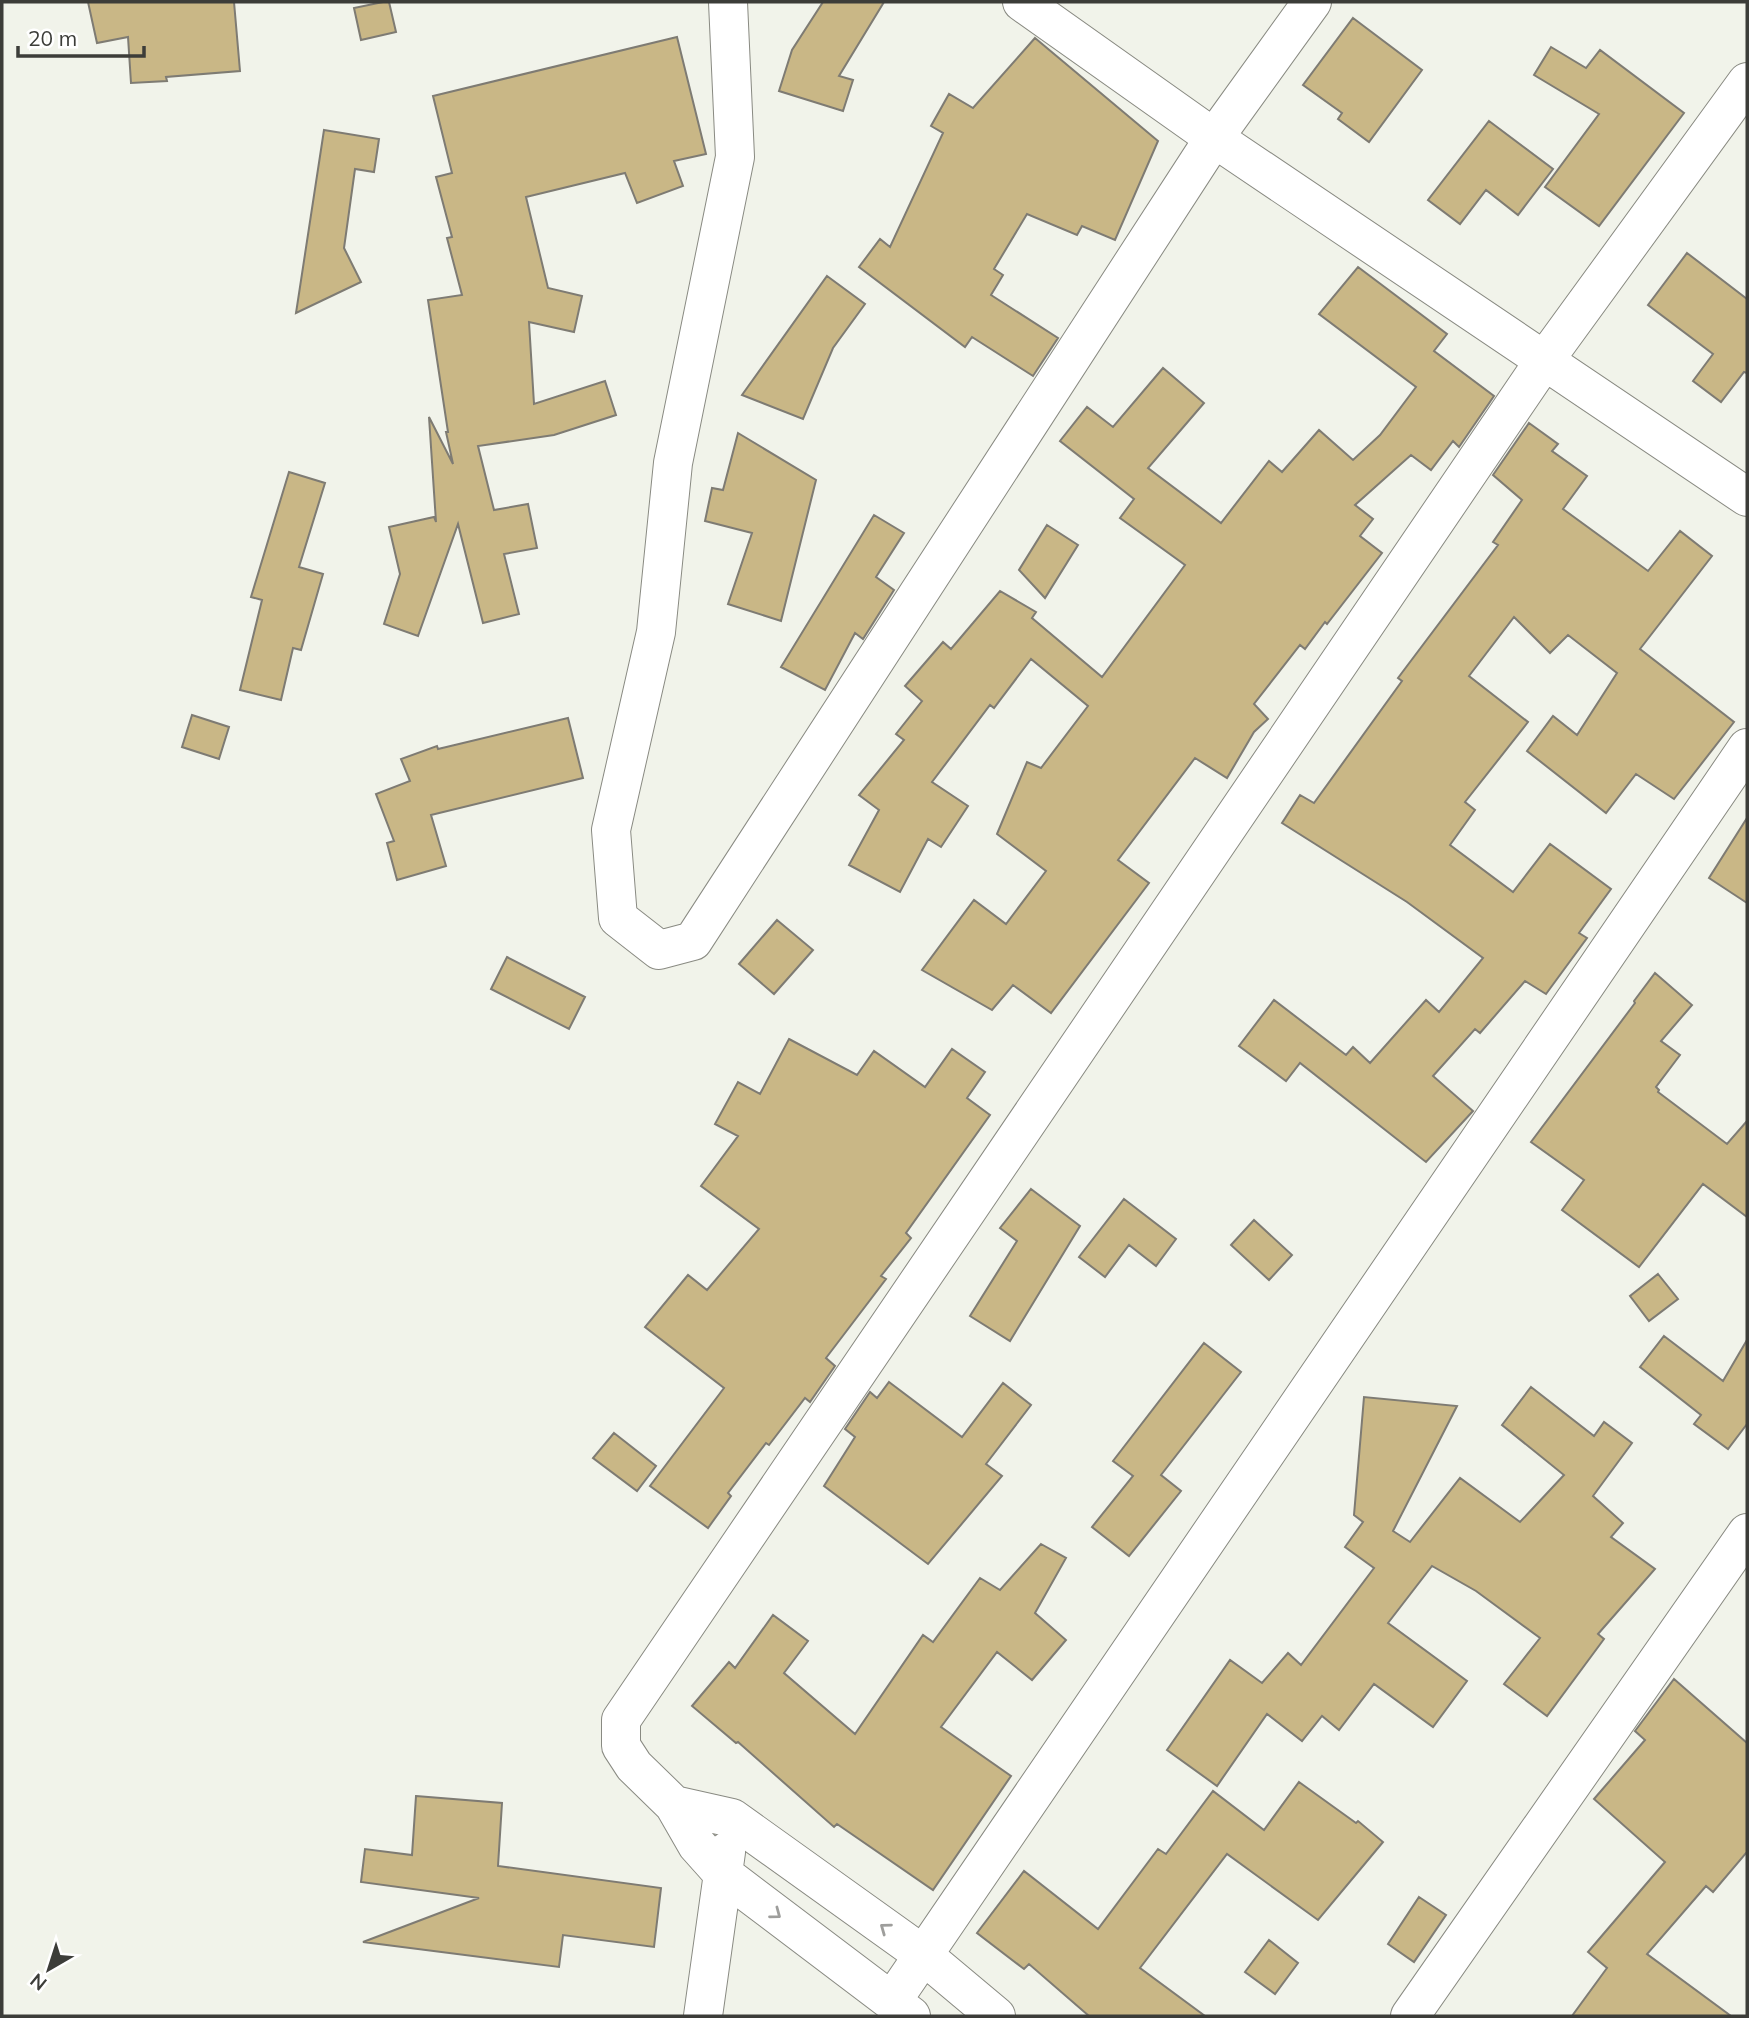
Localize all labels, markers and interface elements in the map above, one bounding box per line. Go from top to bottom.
scale bar [18,14,144,58]
text: 20 m [28,25,77,51]
one-way arrow [769,1906,781,1918]
one-way arrow [880,1924,893,1936]
north arrow [14,1934,84,2004]
text: N [25,1968,51,1996]

